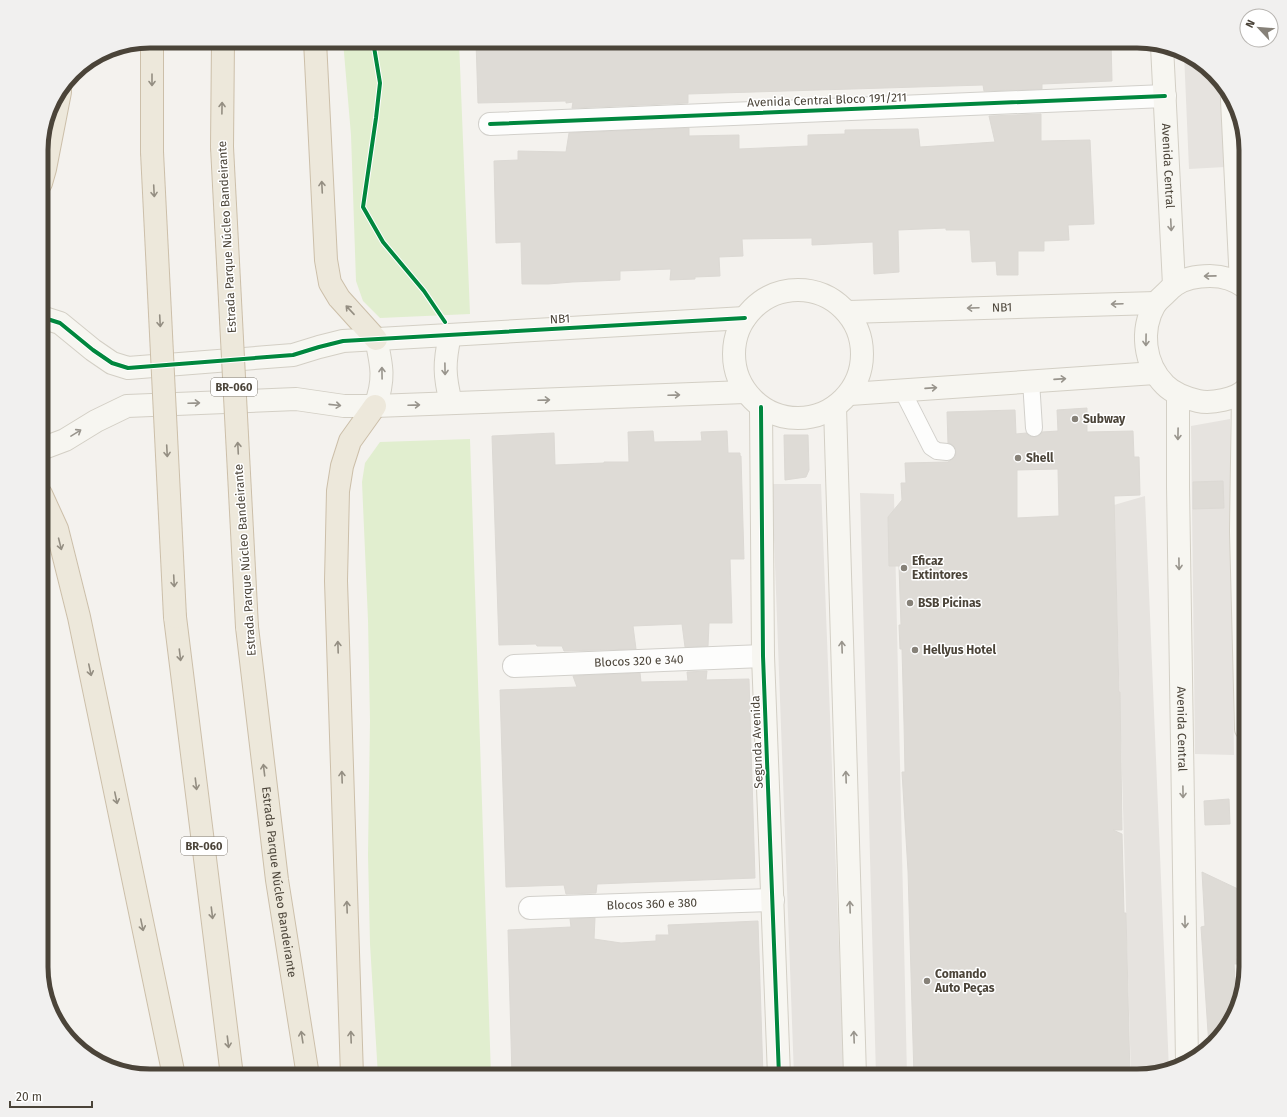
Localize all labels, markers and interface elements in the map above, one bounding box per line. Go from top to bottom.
north arrow [1239,8,1279,48]
text: N [1243,18,1258,30]
one-way arrow [148,73,156,86]
street label: Avenida Central Bloco 191/211 [747,90,907,110]
one-way arrow [219,102,226,115]
street label: Avenida Central [1159,123,1177,209]
street label: Estrada Parque Núcleo Bandeirante [215,141,239,333]
one-way arrow [319,181,326,194]
one-way arrow [150,184,157,197]
one-way arrow [1168,218,1175,231]
one-way arrow [1204,272,1217,280]
street label: NB1 [992,300,1012,315]
one-way arrow [1111,300,1124,308]
one-way arrow [345,305,355,315]
one-way arrow [967,305,980,312]
street label: NB1 [550,311,570,327]
one-way arrow [157,314,164,327]
one-way arrow [1142,333,1150,346]
one-way arrow [441,362,449,375]
one-way arrow [378,367,385,380]
one-way arrow [1053,376,1066,383]
road number: BR-060 [211,378,257,396]
one-way arrow [924,385,937,392]
one-way arrow [667,391,680,399]
one-way arrow [537,396,550,403]
one-way arrow [187,400,200,407]
one-way arrow [328,401,341,408]
one-way arrow [407,401,420,408]
place label: Subway [1083,412,1126,426]
marker: Subway [1070,414,1080,424]
one-way arrow [1174,427,1182,440]
one-way arrow [71,429,82,437]
one-way arrow [234,442,241,455]
one-way arrow [163,444,171,457]
place label: Shell [1026,451,1054,465]
marker: Shell [1013,453,1023,463]
street label: Estrada Parque Núcleo Bandeirante [231,464,259,656]
one-way arrow [57,537,65,550]
place label: Eficaz Extintores [912,554,968,582]
one-way arrow [1175,557,1183,570]
marker: Eficaz Extintores [899,563,909,573]
one-way arrow [170,574,177,587]
place label: BSB Picinas [918,596,981,610]
marker: BSB Picinas [905,598,915,608]
one-way arrow [334,641,342,654]
one-way arrow [838,641,846,654]
place label: Hellyus Hotel [923,643,996,657]
marker: Hellyus Hotel [910,645,920,655]
one-way arrow [176,648,184,661]
street label: Blocos 320 e 340 [594,652,684,670]
one-way arrow [86,663,94,676]
street label: Avenida Central [1174,686,1189,772]
street label: Segunda Avenida [748,695,766,789]
one-way arrow [260,764,268,777]
one-way arrow [338,771,346,784]
one-way arrow [842,771,850,784]
one-way arrow [192,777,200,790]
one-way arrow [1179,785,1187,798]
street label: Estrada Parque Núcleo Bandeirante [259,786,299,978]
one-way arrow [113,791,121,804]
road number: BR-060 [181,837,227,855]
street label: Blocos 360 e 380 [607,895,698,912]
one-way arrow [343,901,350,914]
one-way arrow [846,901,854,914]
one-way arrow [208,906,216,919]
one-way arrow [1181,915,1189,928]
one-way arrow [139,918,147,931]
place label: Comando Auto Peças [934,967,995,996]
marker: Comando Auto Peças [922,976,932,986]
one-way arrow [297,1031,305,1044]
one-way arrow [347,1031,355,1044]
one-way arrow [850,1031,858,1044]
one-way arrow [224,1035,232,1048]
scale bar [10,1083,92,1109]
text: 20 m [16,1090,42,1104]

